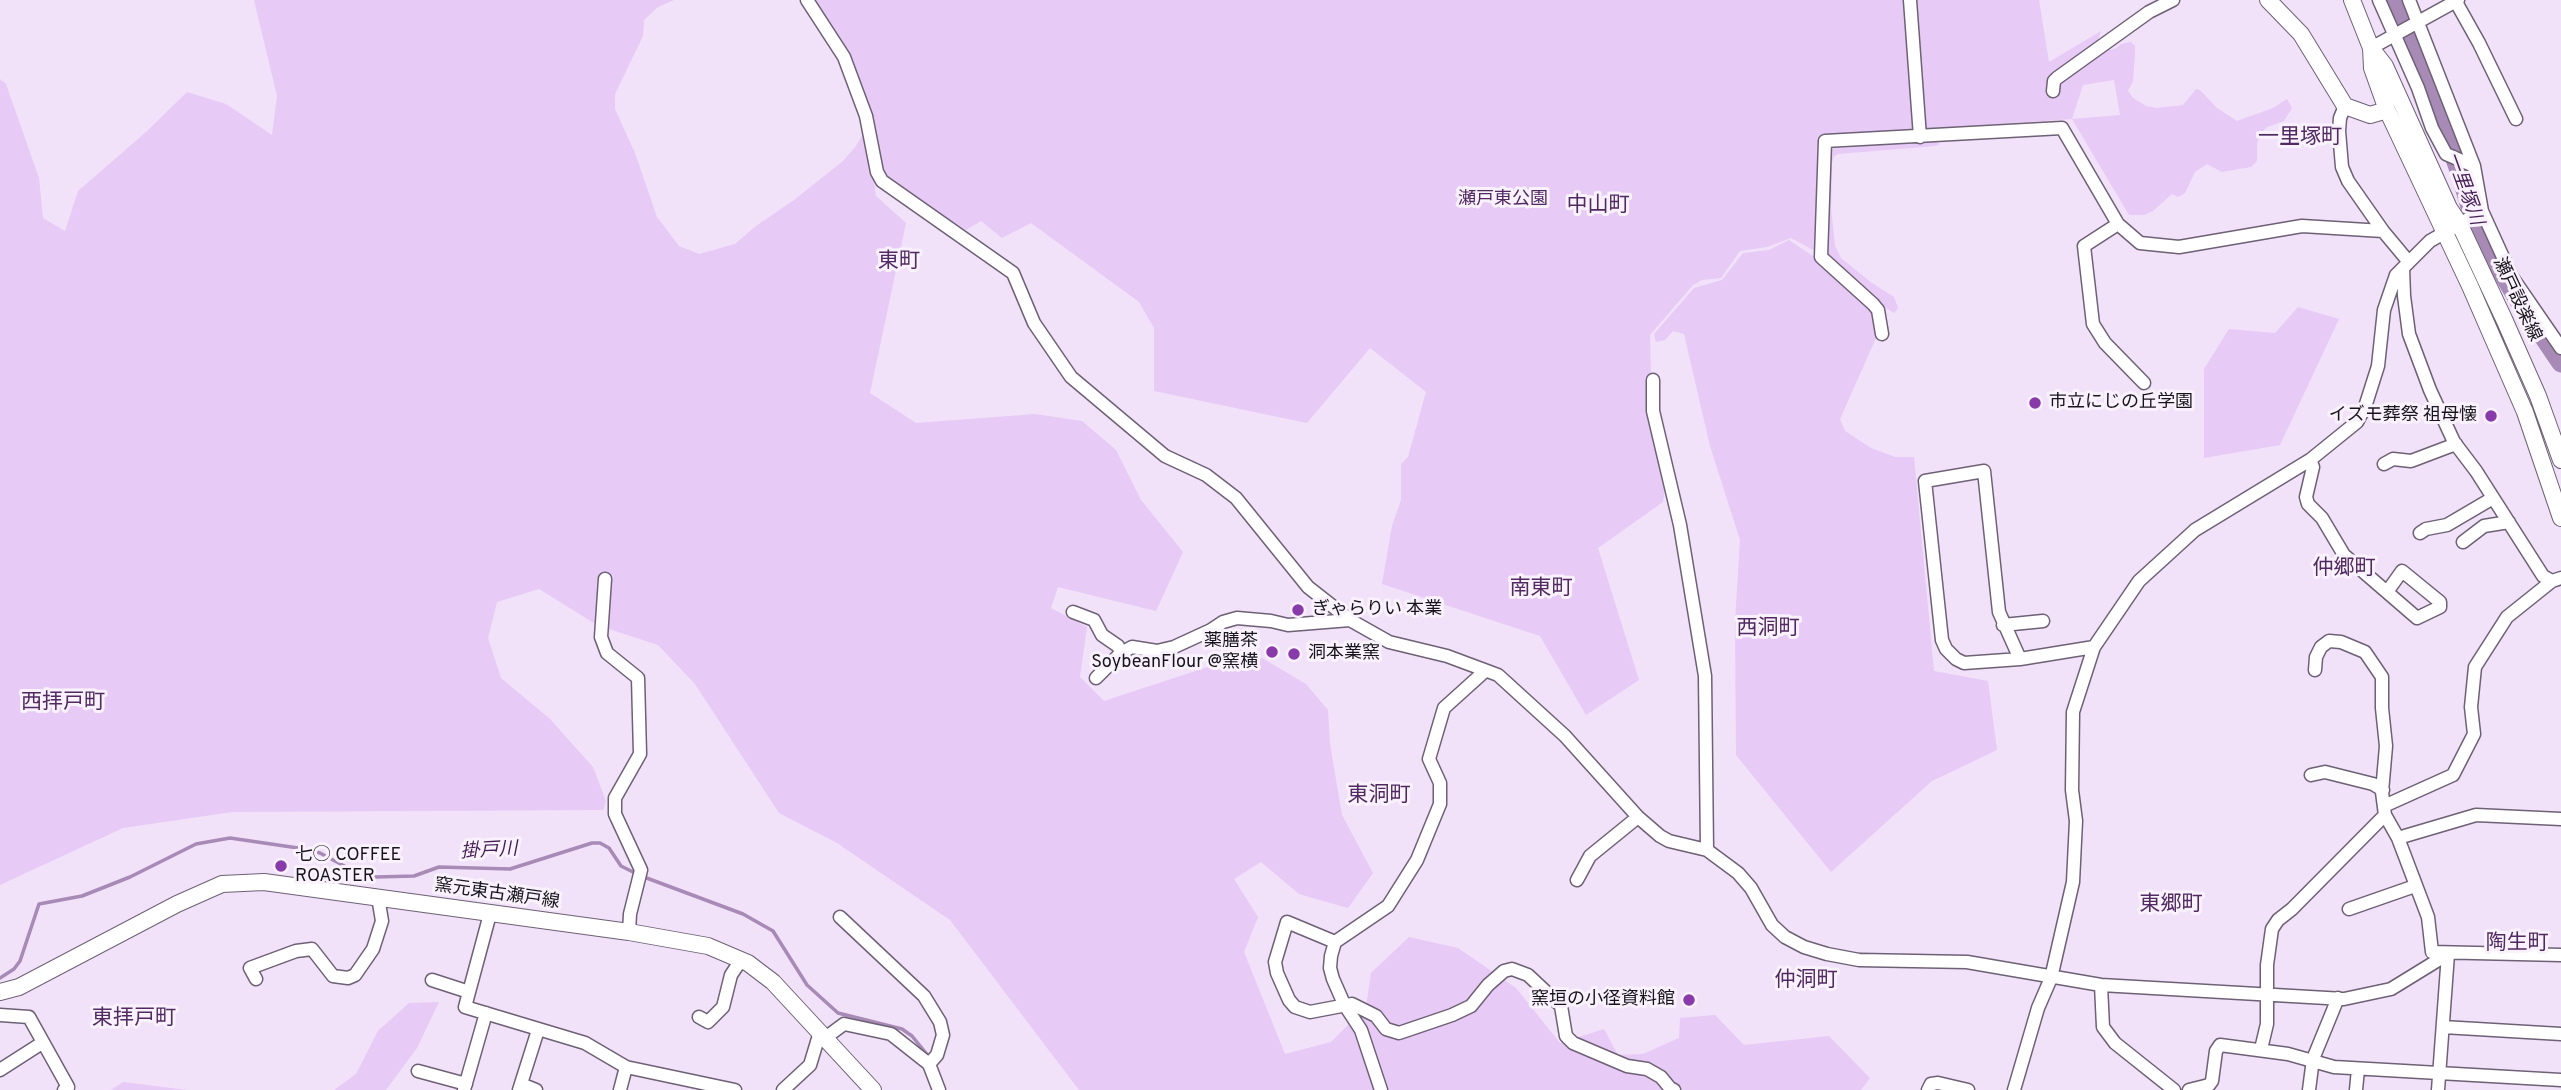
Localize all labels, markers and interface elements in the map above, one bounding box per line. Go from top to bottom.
district label: 一里塚町 [2258,126,2342,152]
water label: 一里塚川 [2439,149,2487,229]
park label: 瀬戸東公園 [1458,189,1548,211]
district label: 中山町 [1567,194,1629,220]
district label: 東町 [878,250,920,276]
street label: 瀬戸設楽線 [2487,255,2545,345]
place label: 市立にじの丘学園 [2049,392,2193,414]
marker: 市立にじの丘学園 [2027,395,2043,411]
place label: イズモ葬祭 祖母懐 [2329,405,2477,427]
marker: イズモ葬祭 祖母懐 [2483,408,2499,424]
district label: 仲郷町 [2313,557,2375,583]
district label: 南東町 [1510,577,1572,603]
place label: ぎゃらりい 本業 [1312,599,1442,621]
marker: ぎゃらりい 本業 [1290,602,1306,618]
district label: 西洞町 [1737,617,1799,643]
place label: 薬膳茶 SoybeanFlour @窯横 [1091,631,1258,674]
place label: 洞本業窯 [1308,643,1380,665]
marker: 薬膳茶 SoybeanFlour @窯横 [1264,644,1280,660]
marker: 洞本業窯 [1286,646,1302,662]
district label: 西拝戸町 [21,691,105,717]
district label: 東洞町 [1348,784,1410,810]
water label: 掛戸川 [460,839,518,865]
place label: 七◯ COFFEE ROASTER [295,845,401,888]
marker: 七◯ COFFEE ROASTER [273,858,289,874]
street label: 窯元東古瀬戸線 [433,876,561,914]
district label: 東郷町 [2140,893,2202,919]
district label: 陶生町 [2486,932,2548,958]
district label: 仲洞町 [1775,969,1837,995]
place label: 窯垣の小径資料館 [1531,989,1675,1011]
marker: 窯垣の小径資料館 [1681,992,1697,1008]
district label: 東拝戸町 [92,1007,176,1033]

